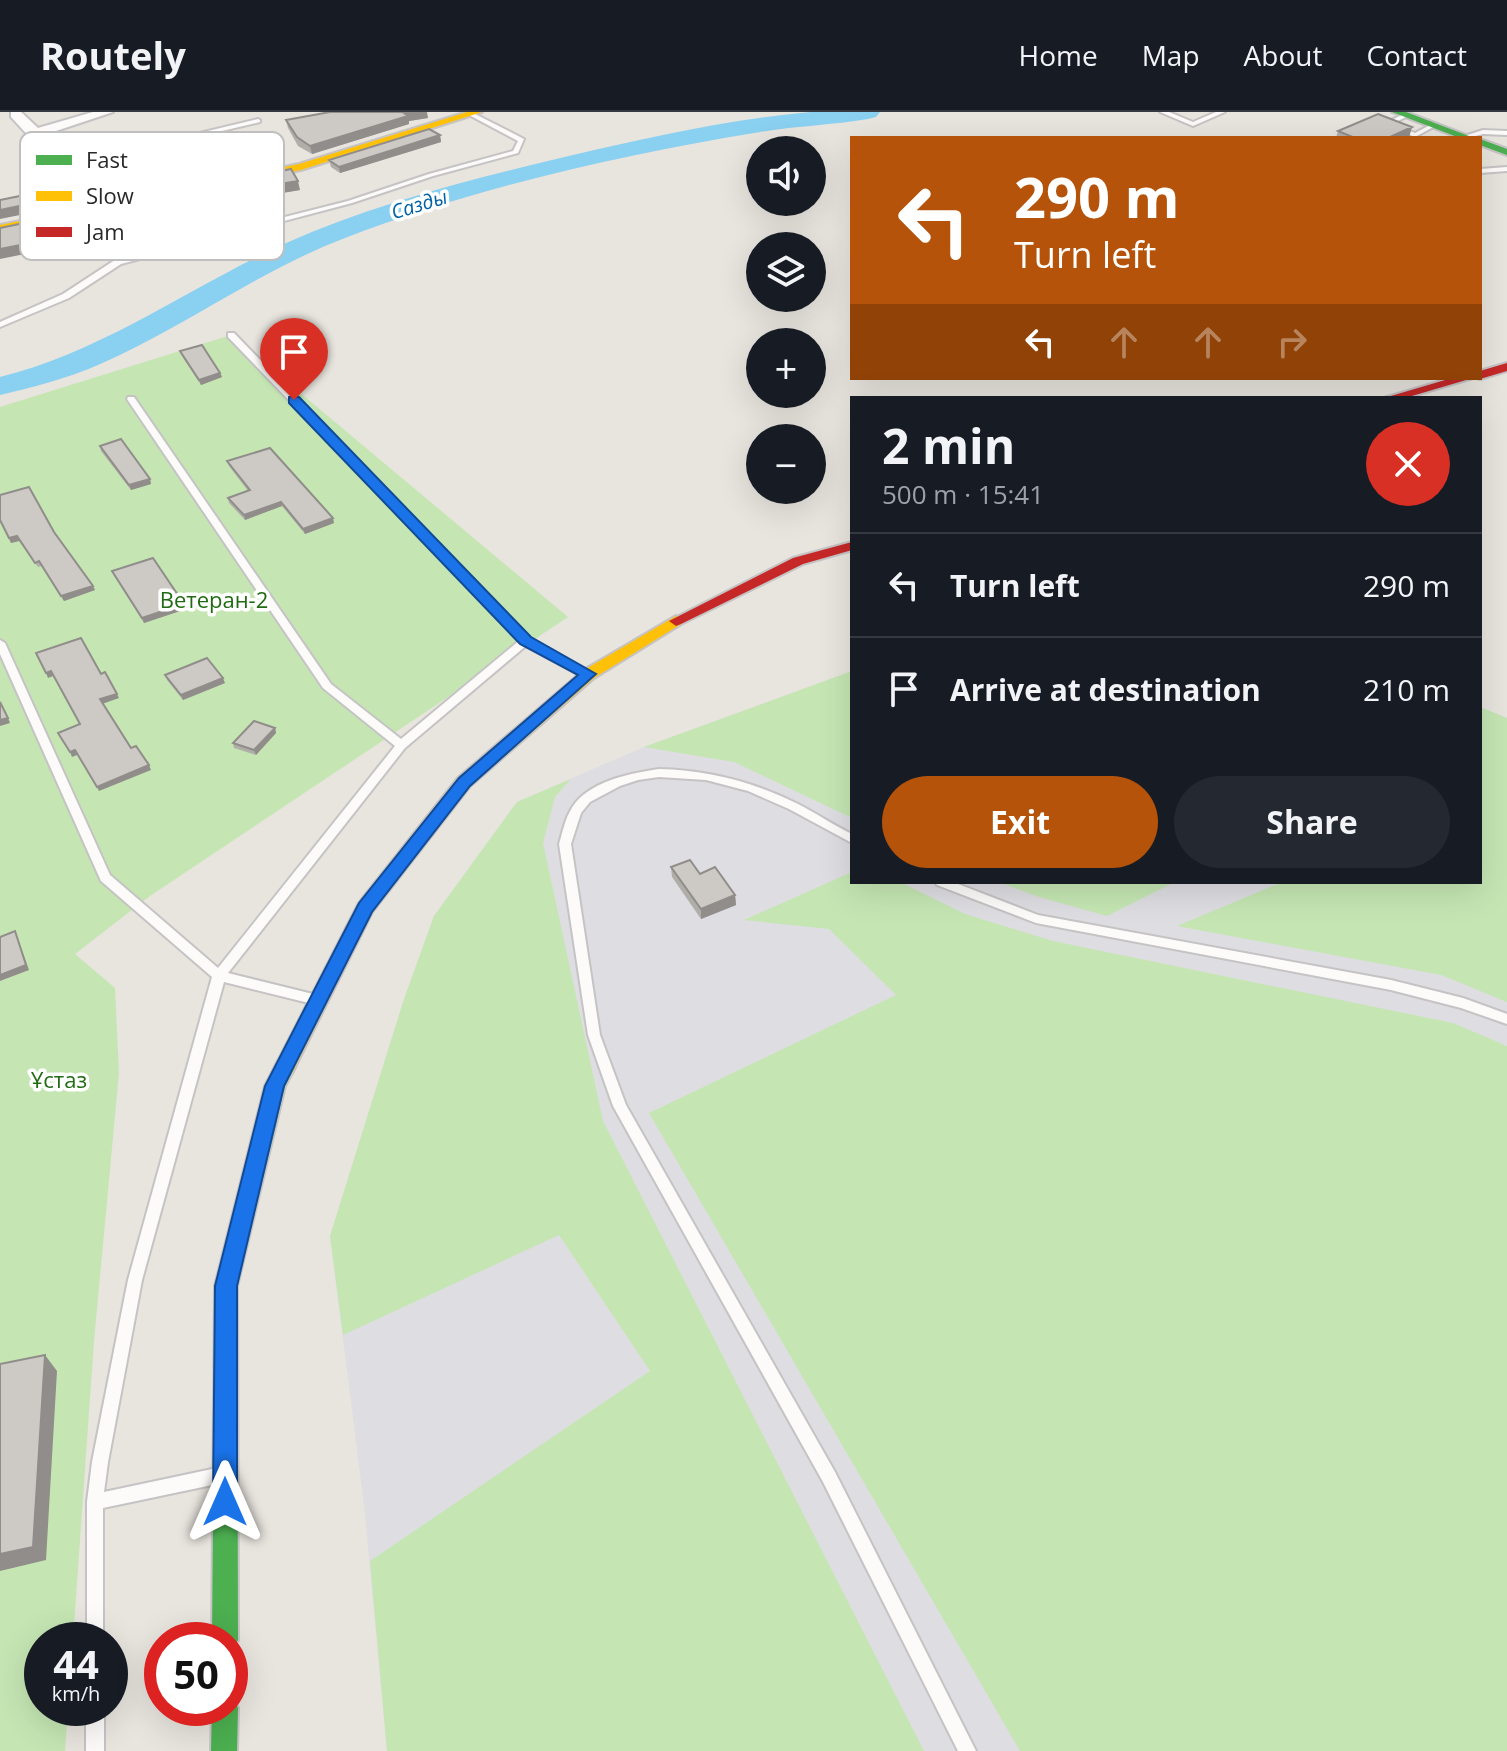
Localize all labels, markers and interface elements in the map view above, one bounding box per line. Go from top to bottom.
text: Routely [40,29,186,81]
text: Home [1019,36,1098,74]
text: Map [1142,36,1200,74]
text: About [1244,36,1322,74]
text: Contact [1366,36,1467,74]
legend [20,132,284,260]
map controls [746,136,826,504]
button: sound [746,136,826,216]
text: Fast [86,144,128,174]
text: 290 m [1014,158,1180,234]
icon: left [882,168,986,272]
text: Slow [86,180,134,210]
water label: Сазды [388,183,450,225]
text: Jam [84,216,125,246]
text: Turn left [1014,230,1156,279]
button: layers [746,232,826,312]
pin [260,318,328,400]
icon: left [1018,320,1062,364]
icon: ahead [1102,320,1146,364]
icon: ahead [1186,320,1230,364]
icon: right [1270,320,1314,364]
button: + [746,328,826,408]
icon: arrive [272,330,316,374]
text: 2 min [882,413,1015,478]
button: close [1366,422,1450,506]
button: − [746,424,826,504]
text: 500 m · 15:41 [882,476,1044,512]
icon: left [882,563,926,607]
text: Turn left [950,565,1080,606]
text: 290 m [1363,565,1450,606]
park label: Ветеран-2 [160,584,268,614]
icon: arrive [882,667,926,711]
text: Arrive at destination [950,669,1261,710]
text: 210 m [1363,669,1450,710]
button: Exit [882,776,1158,868]
button: Share [1174,776,1450,868]
park label: Ұстаз [31,1064,87,1094]
position arrow [183,1460,267,1544]
speed limit sign: 50 [144,1622,248,1726]
text: 44 [53,1636,99,1691]
text: km/h [52,1680,100,1707]

